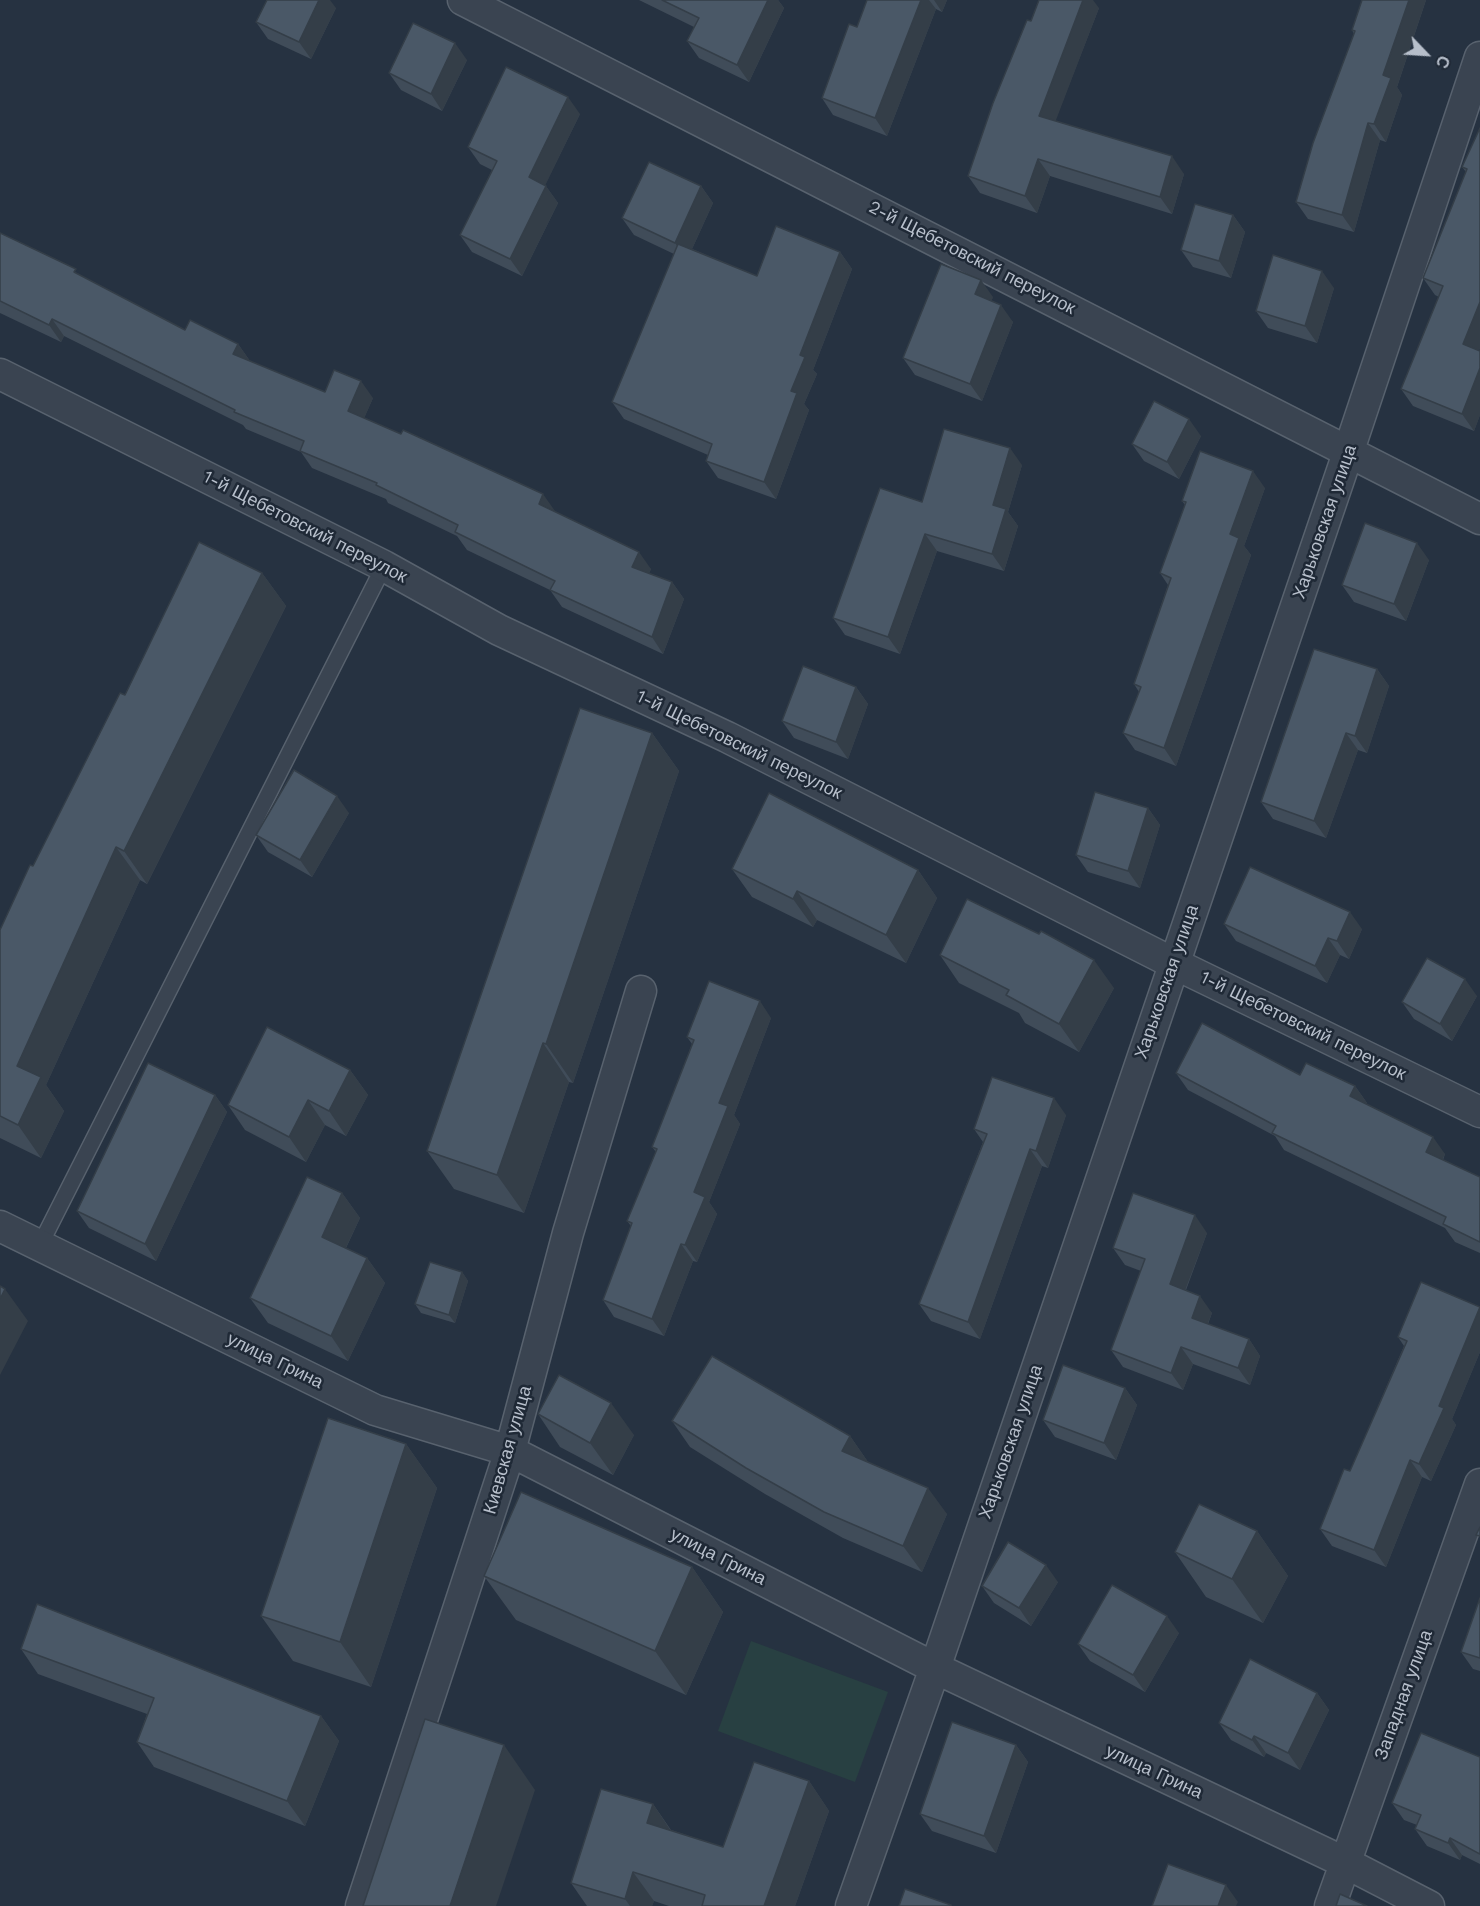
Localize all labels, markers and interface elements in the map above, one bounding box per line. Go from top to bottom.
north arrow [1396,24,1456,84]
text: С [1432,53,1454,71]
street label: 2-й Щебетовский переулок [865,196,1079,320]
street label: Харьковская улица [1288,442,1362,602]
street label: 1-й Щебетовский переулок [199,466,411,588]
street label: 1-й Щебетовский переулок [633,686,845,804]
street label: Харьковская улица [1130,902,1204,1062]
street label: 1-й Щебетовский переулок [1197,967,1409,1085]
street label: улица Грина [223,1328,327,1394]
street label: Харьковская улица [974,1362,1048,1522]
street label: Киевская улица [479,1383,537,1517]
street label: улица Грина [667,1524,769,1590]
street label: Западная улица [1371,1627,1437,1763]
street label: улица Грина [1102,1740,1206,1804]

